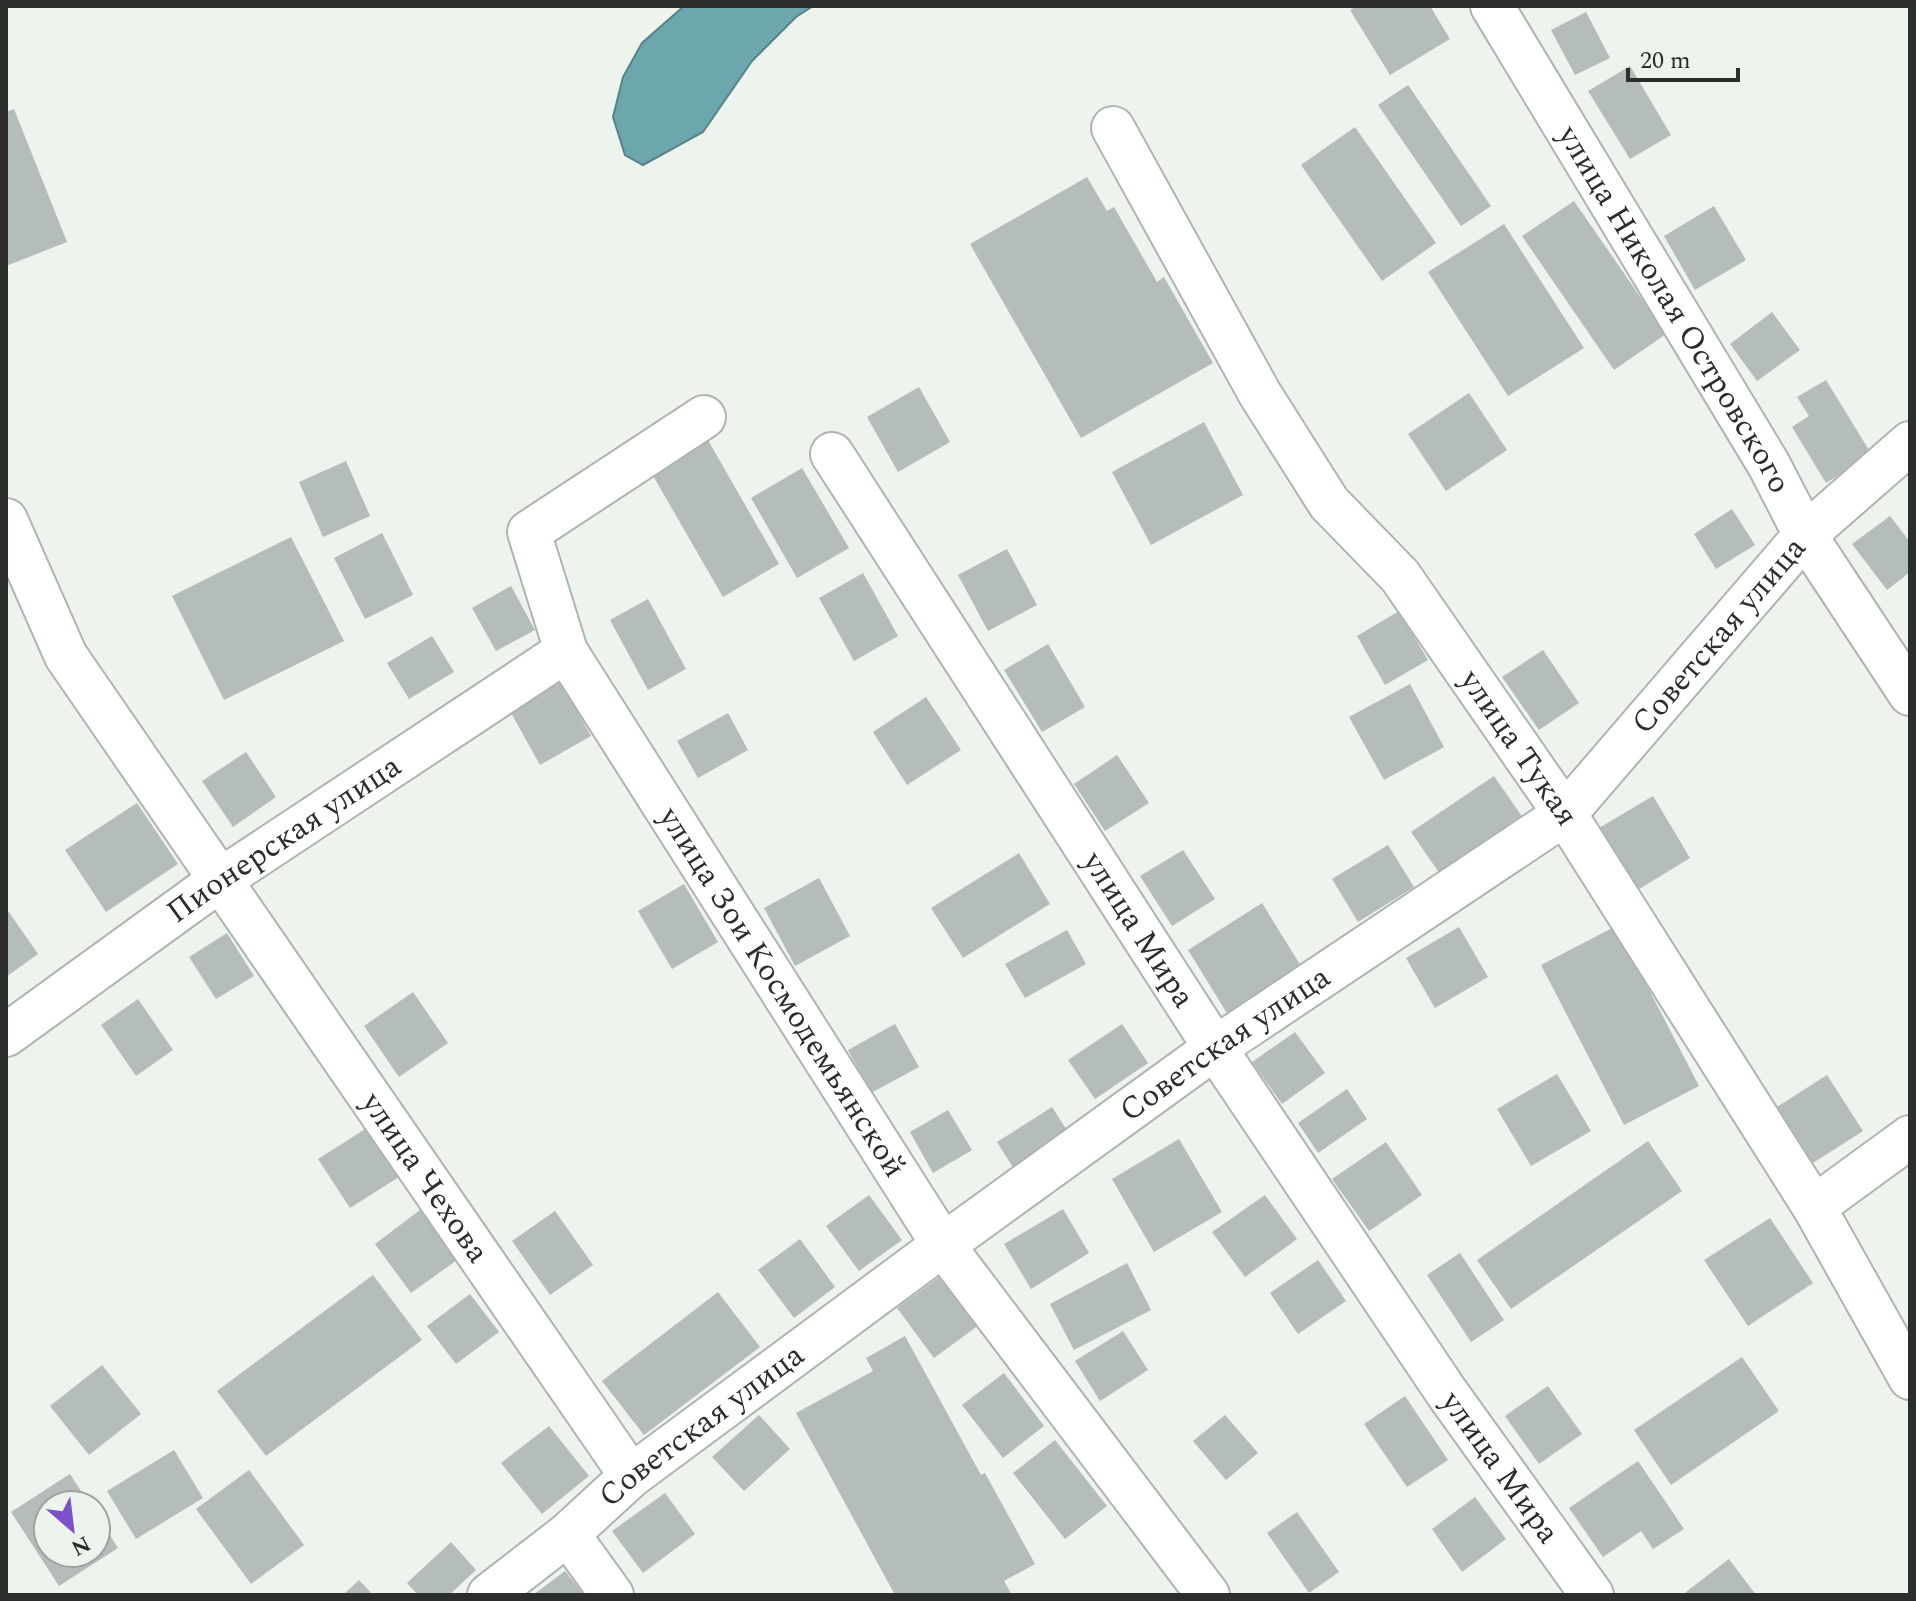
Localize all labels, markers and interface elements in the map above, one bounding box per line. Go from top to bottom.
scale bar [1628,32,1738,82]
text: 20 m [1640,43,1691,79]
street label: улица Николая Островского [1544,115,1804,502]
street label: Советская улица [1619,525,1818,745]
street label: улица Тукая [1447,659,1591,836]
street label: Пионерская улица [156,742,411,936]
street label: улица Зои Космодемьянской [646,796,919,1187]
street label: улица Мира [1069,841,1208,1018]
street label: Советская улица [1109,953,1341,1134]
street label: улица Чехова [348,1081,502,1273]
street label: Советская улица [587,1331,815,1519]
street label: улица Мира [1428,1380,1572,1554]
north arrow [32,1489,112,1569]
text: N [65,1527,96,1564]

